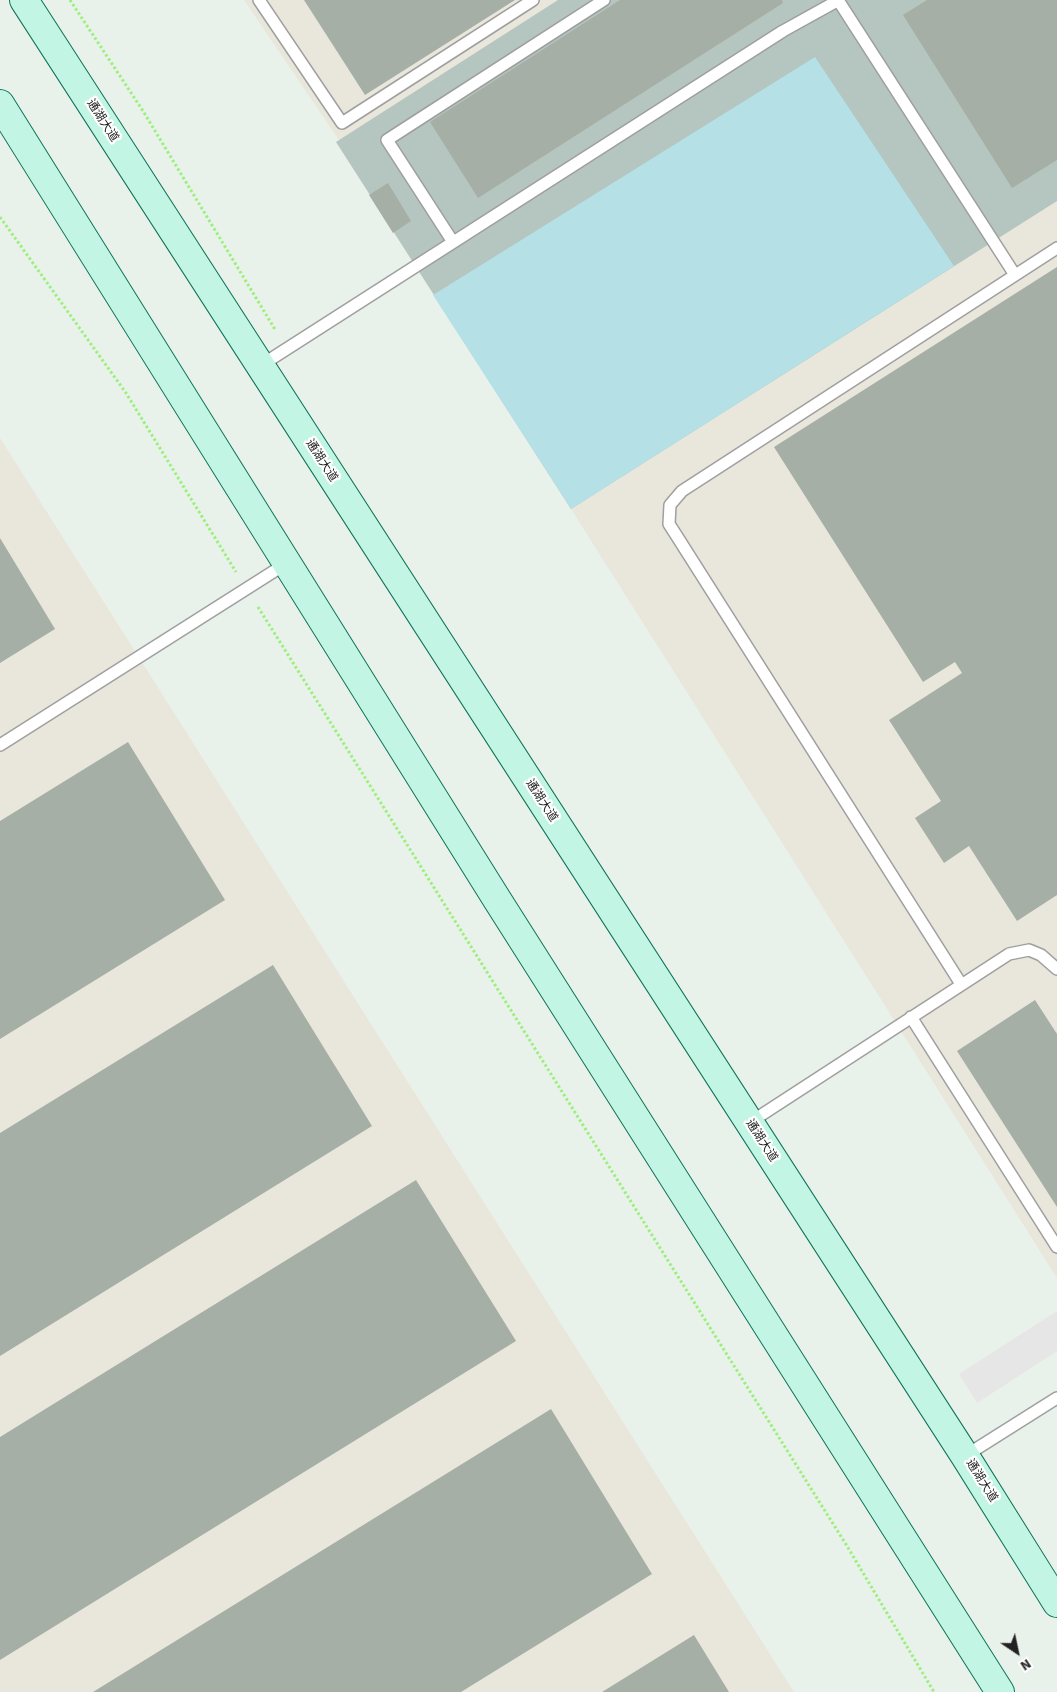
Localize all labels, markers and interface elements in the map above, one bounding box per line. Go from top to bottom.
street label: 通湖大道 [83,97,121,145]
street label: 通湖大道 [302,437,340,485]
street label: 通湖大道 [522,777,560,825]
street label: 通湖大道 [742,1117,780,1165]
street label: 通湖大道 [962,1457,1000,1505]
north arrow [992,1627,1042,1677]
text: N [1016,1654,1035,1675]

